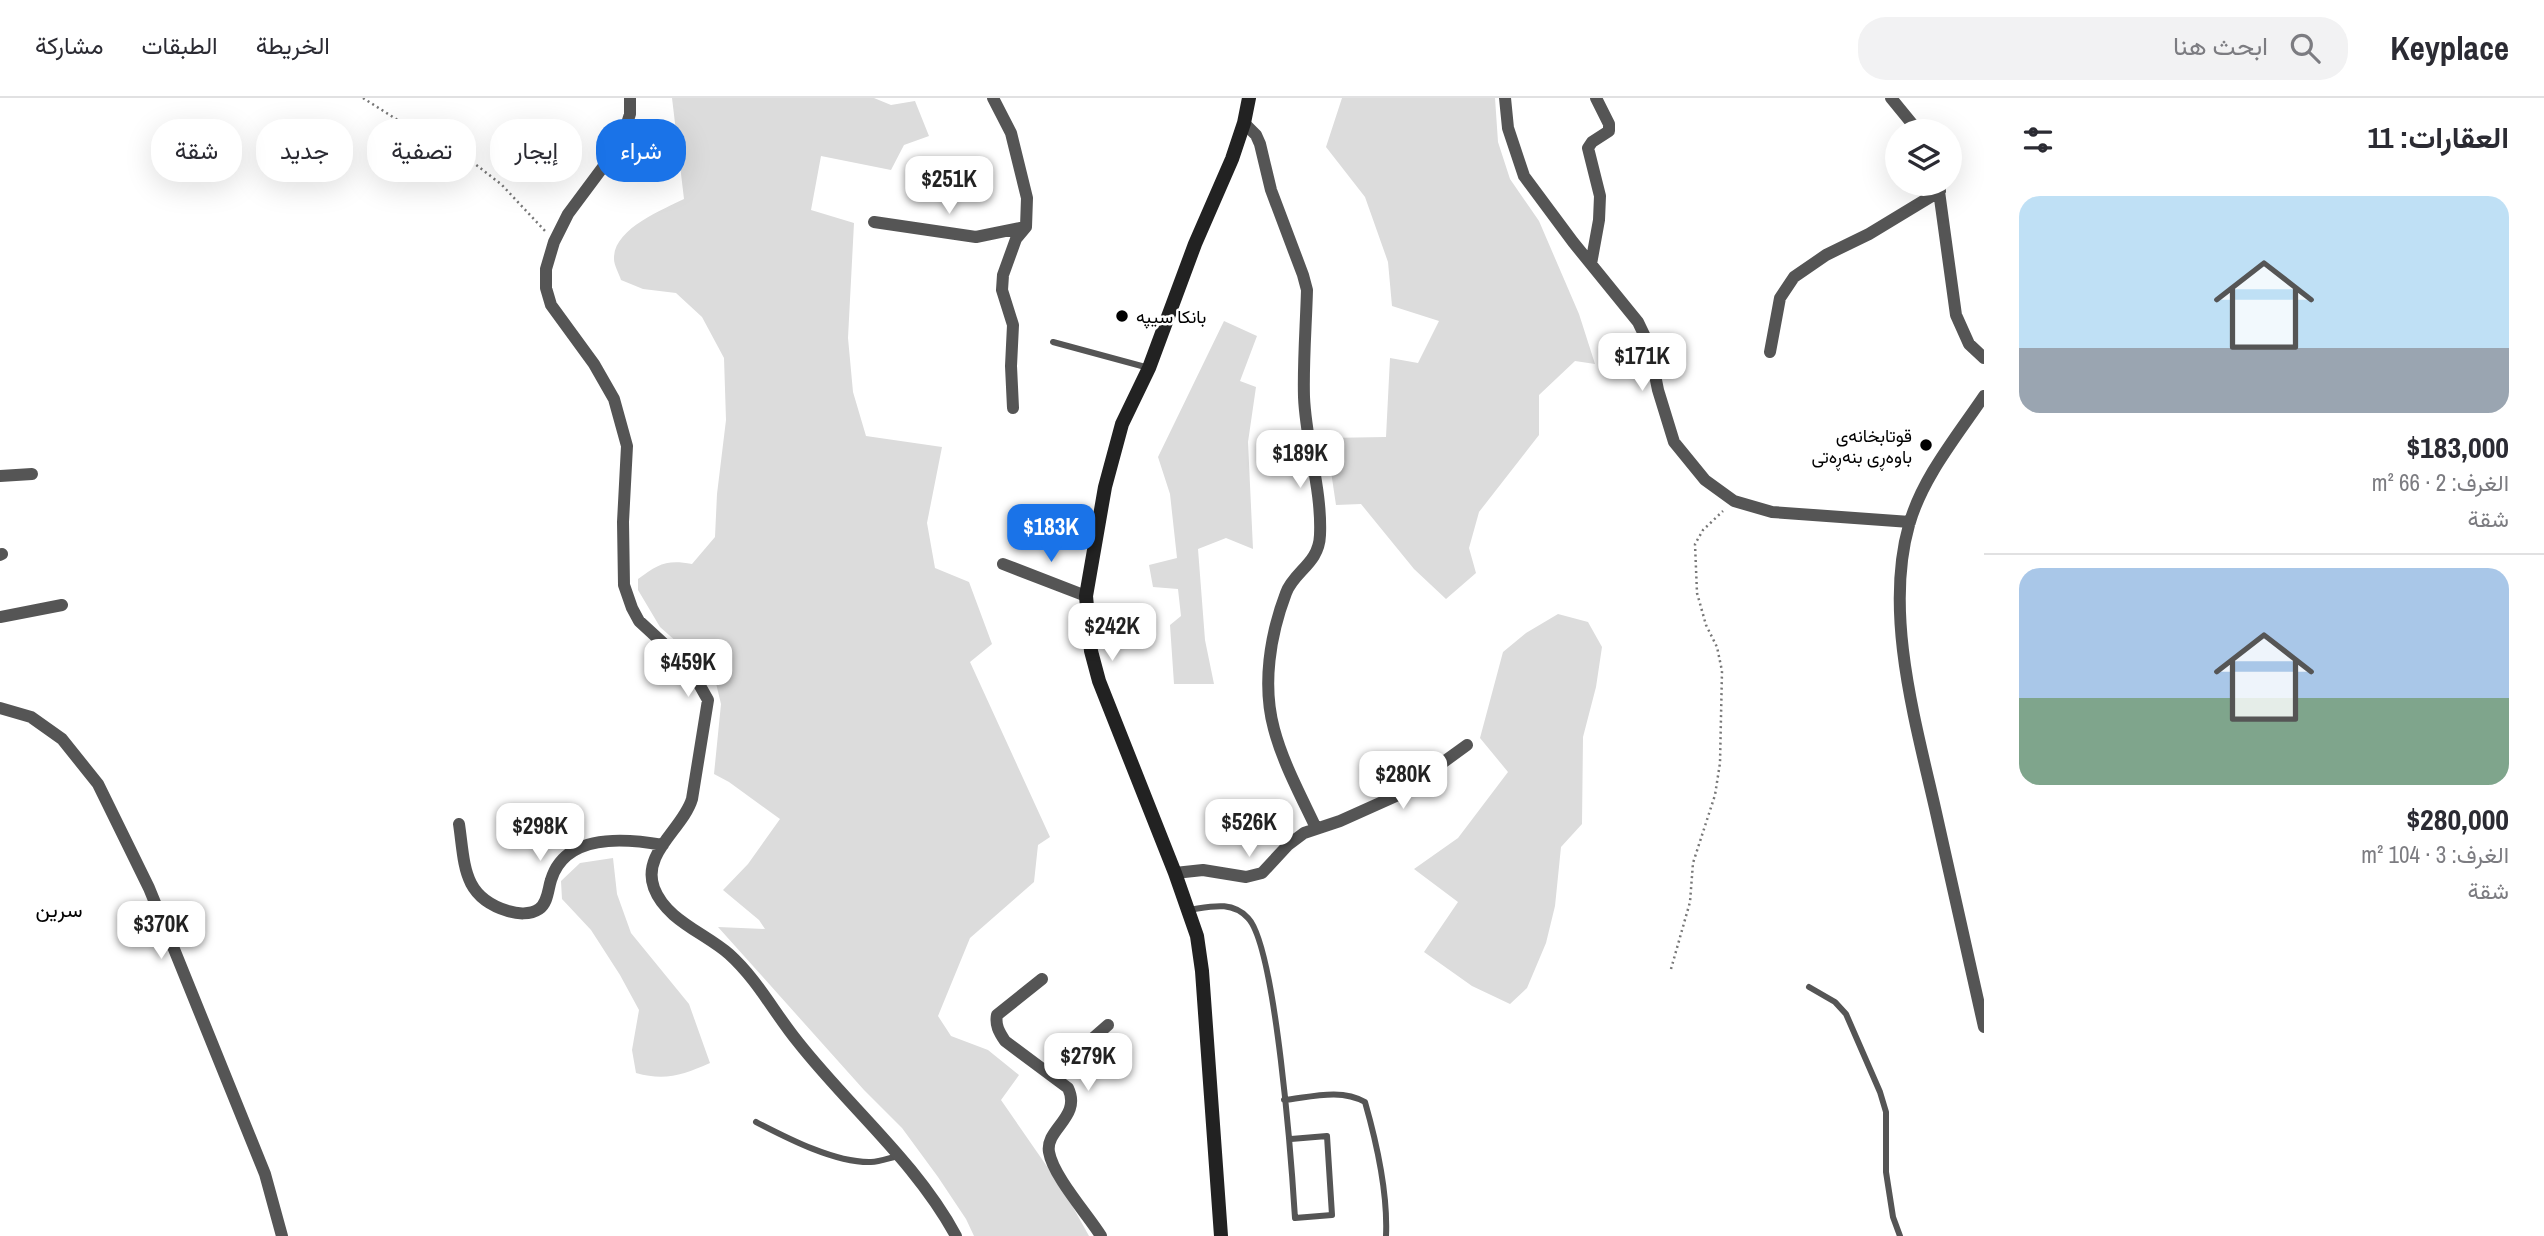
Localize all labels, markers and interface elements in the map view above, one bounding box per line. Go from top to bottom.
search box [1858,17,2348,80]
text: Keyplace [2390,26,2509,70]
text: ابحث هنا [2173,28,2268,63]
text: مشاركة [35,29,103,61]
text: الطبقات [141,29,218,61]
text: الخريطة [256,29,330,61]
icon: search [2286,29,2324,67]
text: العقارات: 11 [2367,117,2509,157]
chip: شقة [151,119,242,182]
chip: جديد [256,119,353,182]
chip: تصفية [367,119,476,182]
chip: إيجار [490,119,582,182]
chip: شراء [596,119,686,182]
map controls [1885,119,1962,196]
button: layers [1885,119,1962,196]
icon: filters [2019,121,2057,159]
pin: $251K [900,156,998,216]
text: $251K [921,163,977,194]
icon: home [2201,242,2327,368]
place label: بانکا سیپە [1136,304,1206,329]
marker: بانکا سیپە [1114,308,1130,324]
pin: $171K [1593,334,1691,393]
text: $171K [1614,340,1670,371]
place label: قوتابخانەی باوەڕی بنەڕەتی [1812,423,1912,471]
text: $183,000 [2406,427,2509,467]
pin: $189K [1251,430,1349,490]
text: $189K [1272,437,1328,468]
marker: قوتابخانەی باوەڕی بنەڕەتی [1918,437,1934,453]
text: الغرف: 2 · 66 m² [2372,467,2509,498]
text: شقة [2467,503,2509,534]
pin: $183K [1002,504,1100,564]
text: $183K [1023,511,1079,542]
pin: $242K [1063,603,1161,663]
text: $242K [1084,610,1140,641]
icon: home [2201,614,2327,740]
pin: $459K [639,640,737,699]
text: $459K [660,646,716,677]
pin: $280K [1354,752,1452,811]
text: $280K [1375,758,1431,789]
text: $280,000 [2406,799,2509,839]
pin: $526K [1200,800,1298,859]
pin: $298K [491,804,589,863]
text: $526K [1221,806,1277,837]
text: $298K [512,810,568,841]
text: الغرف: 3 · 104 m² [2361,839,2509,870]
text: شقة [2467,875,2509,906]
district label: سرين [35,895,83,924]
pin: $370K [112,902,210,961]
text: $370K [133,908,189,939]
pin: $279K [1039,1034,1137,1093]
text: $279K [1060,1040,1116,1071]

